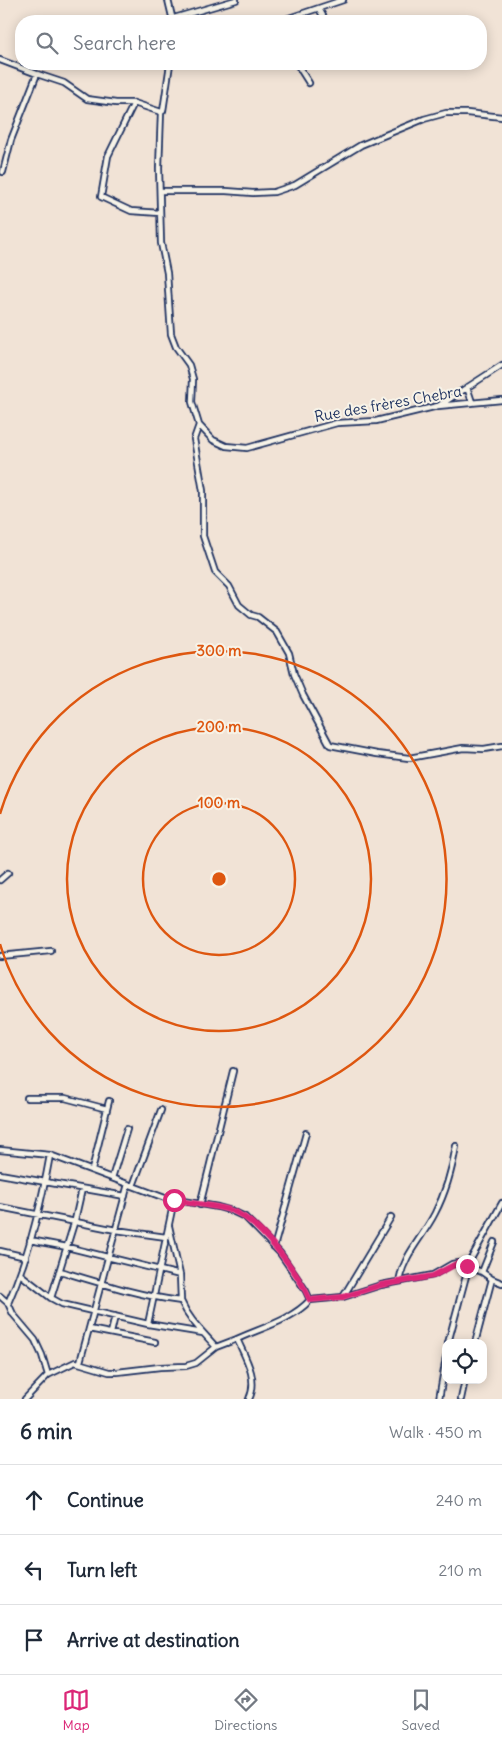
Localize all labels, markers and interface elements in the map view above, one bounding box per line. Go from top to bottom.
search box [15,15,487,70]
icon: search [33,29,61,57]
text: Search here [73,31,176,55]
street label: Rue des frères Chebra [313,381,463,426]
text: 300 m [197,641,242,660]
text: 200 m [197,717,241,736]
text: 100 m [198,793,240,812]
centre of rings [210,870,228,888]
route start [163,1189,186,1212]
route end [456,1255,479,1278]
map controls [442,1339,487,1384]
button: locate [442,1339,487,1384]
text: 6 min [20,1418,72,1445]
text: Walk · 450 m [389,1422,482,1442]
icon: ahead [20,1486,48,1514]
text: Continue [67,1488,144,1512]
text: 240 m [436,1490,482,1510]
icon: left [20,1556,48,1584]
text: Turn left [67,1558,137,1582]
text: 210 m [439,1560,482,1580]
icon: arrive [20,1626,48,1654]
text: Arrive at destination [67,1628,240,1652]
tab: Map [62,1686,90,1734]
tab: Directions [214,1686,277,1734]
tab: Saved [402,1686,440,1734]

